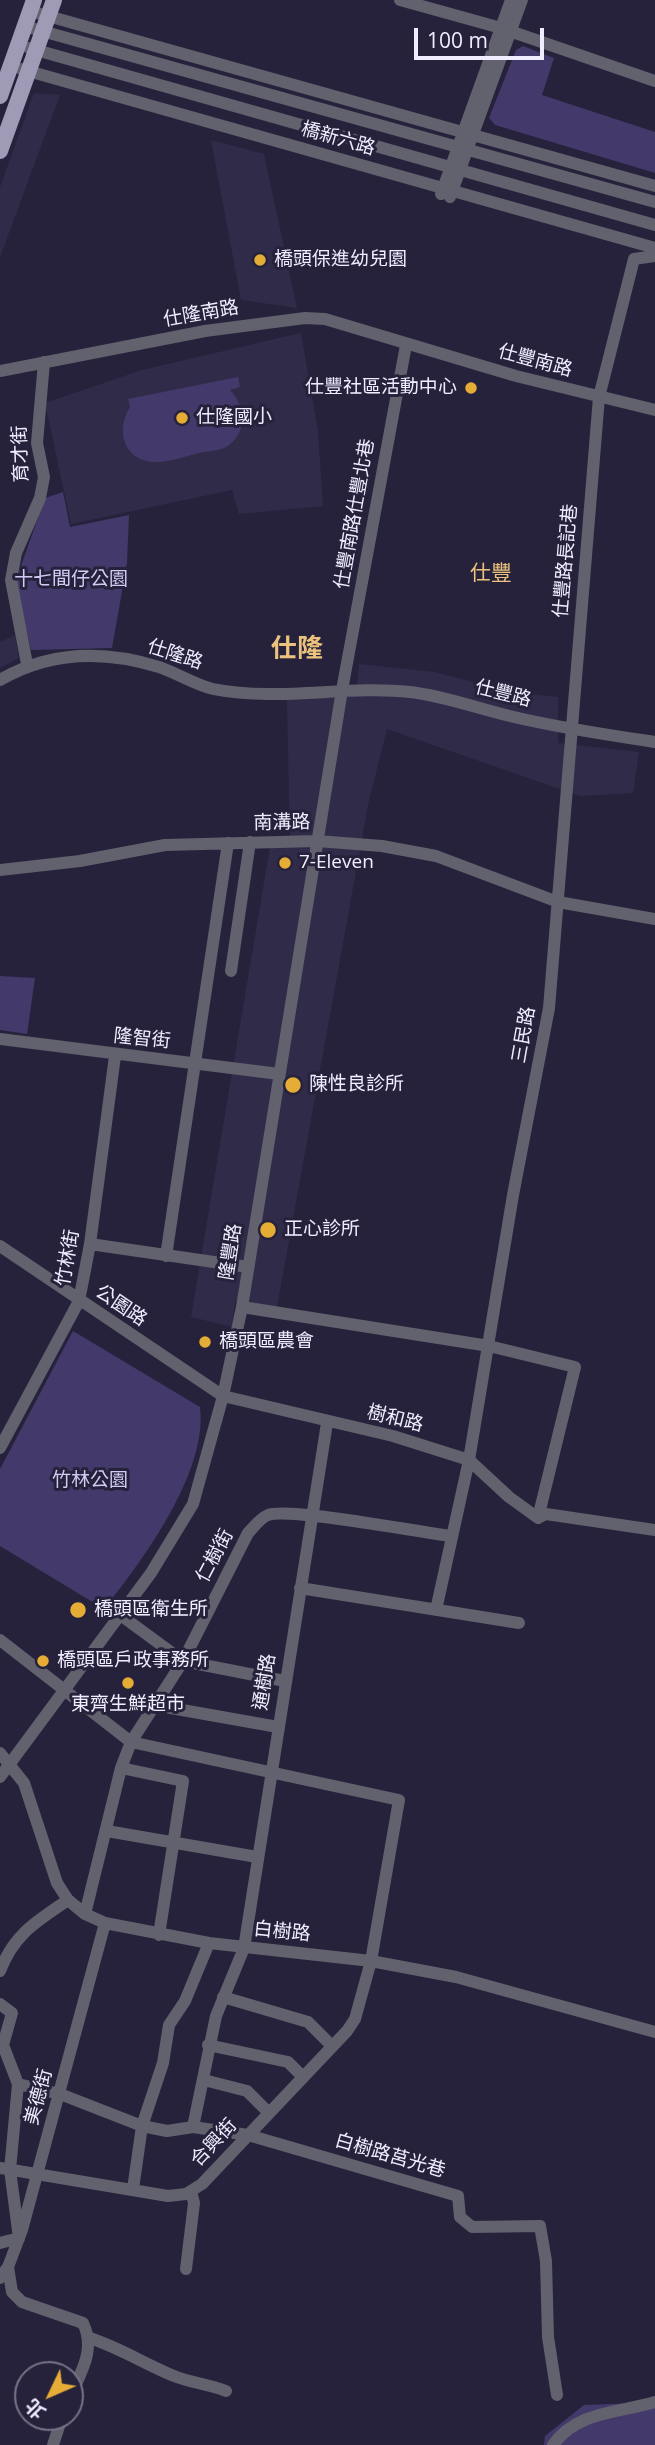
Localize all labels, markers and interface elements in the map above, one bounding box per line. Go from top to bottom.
scale bar [417,14,546,58]
text: 100 m [427,26,488,54]
street label: 橋新六路 [298,118,378,160]
place label: 橋頭保進幼兒園 [274,249,407,271]
marker: 橋頭保進幼兒園 [252,252,268,268]
street label: 仕隆南路 [162,296,240,332]
street label: 仕豐南路 [495,340,575,382]
place label: 仕豐社區活動中心 [305,377,457,399]
marker: 仕豐社區活動中心 [463,380,479,396]
place label: 仕隆國小 [196,407,272,429]
marker: 仕隆國小 [174,410,190,426]
street label: 育才街 [9,425,33,483]
street label: 仕豐南路仕豐北巷 [331,437,379,591]
street label: 仕豐路長記巷 [550,503,582,619]
district label: 仕豐 [470,561,512,587]
park label: 十七間仔公園 [14,569,128,591]
district label: 仕隆 [271,634,323,666]
street label: 仕隆路 [144,635,206,675]
street label: 仕豐路 [473,676,533,712]
street label: 南溝路 [253,811,311,835]
place label: 7-Eleven [299,852,374,874]
marker: 7-Eleven [277,855,293,871]
street label: 三民路 [508,1005,540,1065]
street label: 隆智街 [112,1025,172,1053]
place label: 陳性良診所 [309,1074,404,1096]
marker: 陳性良診所 [283,1075,303,1095]
place label: 正心診所 [284,1219,360,1241]
marker: 正心診所 [258,1220,278,1240]
street label: 隆豐路 [215,1222,247,1282]
street label: 竹林街 [52,1228,84,1288]
street label: 公園路 [91,1281,151,1331]
place label: 橋頭區農會 [219,1331,314,1353]
marker: 橋頭區農會 [197,1334,213,1350]
street label: 樹和路 [365,1401,425,1437]
park label: 竹林公園 [52,1470,128,1492]
street label: 仁樹街 [192,1525,238,1587]
place label: 橋頭區衛生所 [94,1599,208,1621]
marker: 橋頭區衛生所 [68,1600,88,1620]
place label: 橋頭區戶政事務所 [57,1650,209,1672]
street label: 通樹路 [249,1652,281,1712]
marker: 橋頭區戶政事務所 [35,1653,51,1669]
marker: 東齊生鮮超市 [120,1675,136,1691]
place label: 東齊生鮮超市 [71,1694,185,1716]
street label: 白樹路 [252,1918,312,1946]
street label: 美德街 [21,2067,57,2127]
street label: 合興街 [186,2114,242,2172]
street label: 白樹路莒光巷 [332,2129,448,2183]
north arrow [14,2361,84,2431]
text: 北 [19,2393,51,2425]

